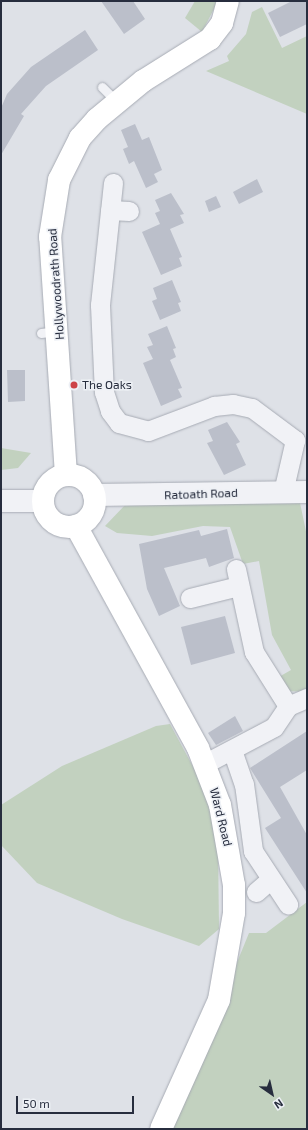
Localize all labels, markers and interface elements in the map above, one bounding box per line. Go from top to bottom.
street label: Hollywoodrath Road [45,228,67,340]
place label: The Oaks [82,378,132,392]
marker: The Oaks [69,380,79,390]
street label: Ratoath Road [164,486,238,502]
street label: Ward Road [207,786,235,848]
north arrow [252,1074,292,1114]
scale bar [18,1088,136,1114]
text: 50 m [23,1096,50,1110]
text: N [272,1097,286,1112]

